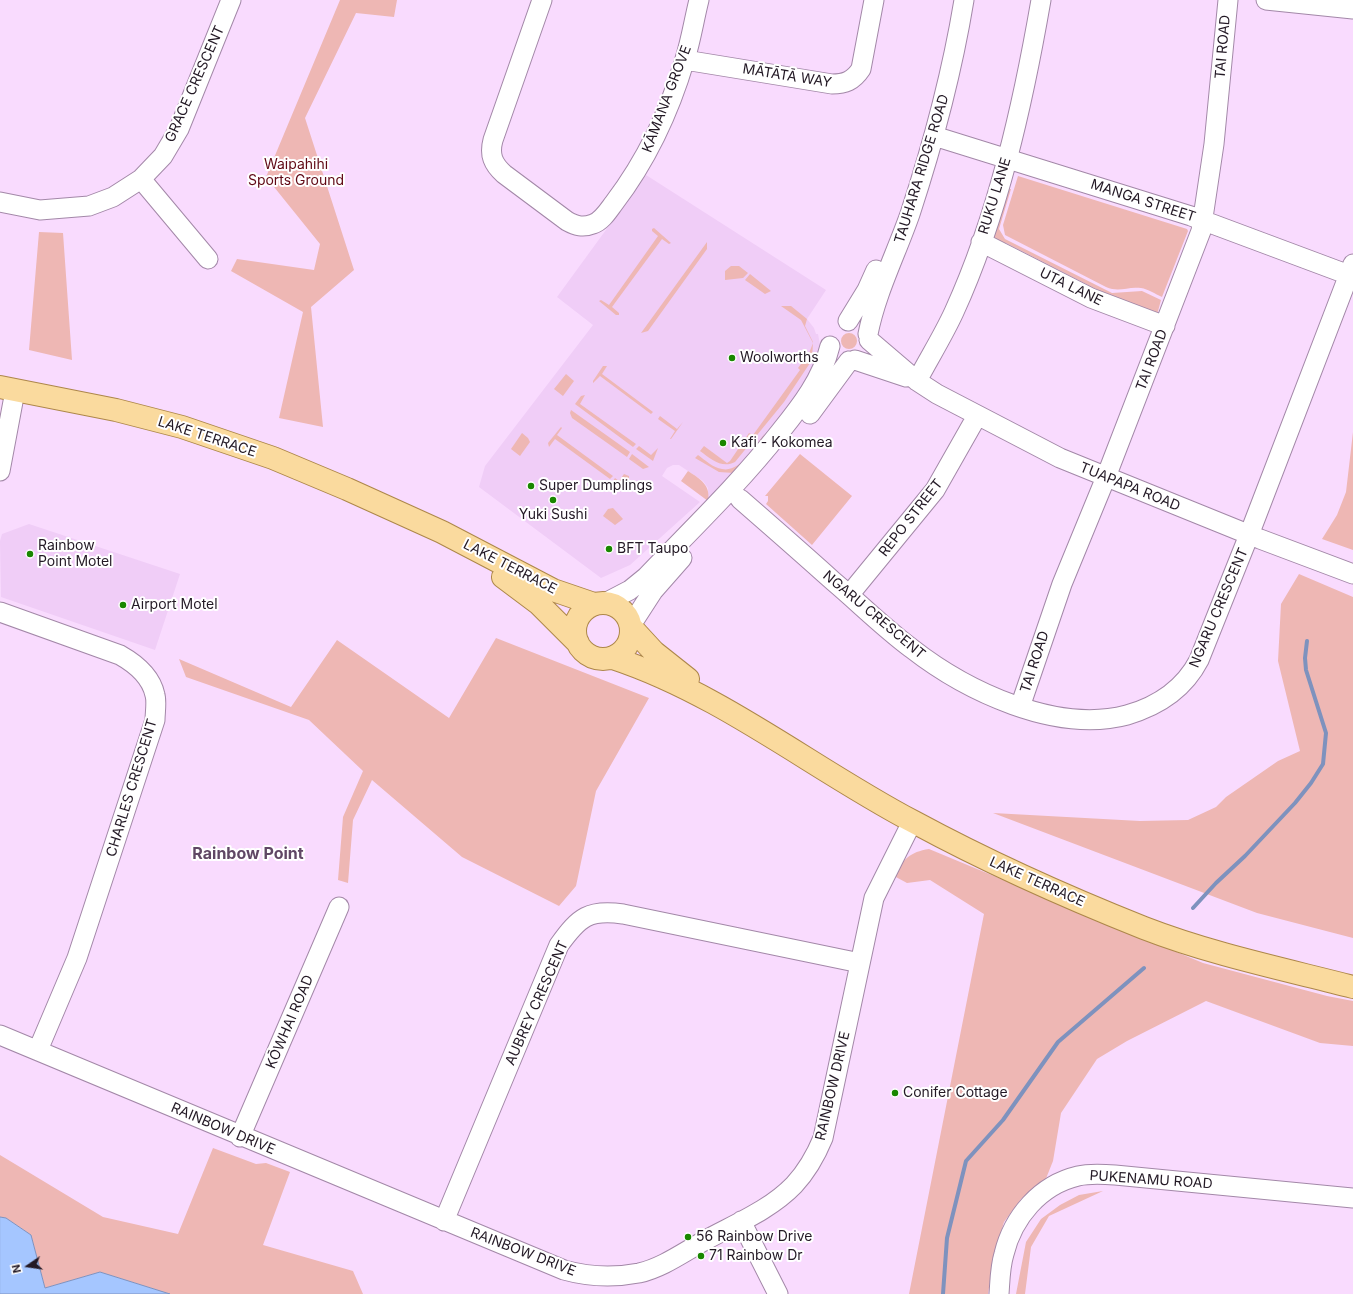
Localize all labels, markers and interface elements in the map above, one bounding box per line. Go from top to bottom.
street label: TAI ROAD [1212,14,1234,80]
street label: GRACE CRESCENT [162,23,228,145]
street label: KĀMANA GROVE [639,43,695,155]
street label: MĀTĀTĀ WAY [741,61,833,91]
street label: TAUHARA RIDGE ROAD [891,92,953,246]
street label: RUKU LANE [975,155,1015,237]
park label: Waipahihi Sports Ground [248,157,344,190]
street label: MANGA STREET [1088,176,1198,226]
street label: UTA LANE [1037,264,1105,310]
street label: TAI ROAD [1133,327,1171,393]
place label: Woolworths [740,350,819,366]
marker: Woolworths [727,353,737,363]
street label: LAKE TERRACE [156,413,258,461]
place label: Kafi - Kokomea [731,435,833,451]
marker: Kafi - Kokomea [718,438,728,448]
street label: TUAPAPA ROAD [1077,459,1183,515]
street label: REPO STREET [875,476,947,560]
place label: Super Dumplings [539,478,652,494]
marker: Super Dumplings [526,481,536,491]
marker: Yuki Sushi [548,495,558,505]
place label: Yuki Sushi [519,507,587,523]
street label: LAKE TERRACE [460,536,560,598]
place label: Rainbow Point Motel [38,538,112,570]
place label: BFT Taupo [617,541,689,557]
marker: BFT Taupo [604,544,614,554]
street label: NGARU CRESCENT [1186,546,1252,670]
marker: Rainbow Point Motel [25,549,35,559]
street label: NGARU CRESCENT [819,567,929,663]
place label: Airport Motel [131,597,218,613]
marker: Airport Motel [118,600,128,610]
street label: TAI ROAD [1017,629,1053,695]
street label: CHARLES CRESCENT [103,717,161,859]
district label: Rainbow Point [192,844,304,864]
street label: LAKE TERRACE [987,853,1087,911]
street label: AUBREY CRESCENT [502,938,572,1068]
street label: KŌWHAI ROAD [263,973,317,1071]
street label: RAINBOW DRIVE [812,1030,854,1142]
place label: Conifer Cottage [903,1085,1008,1101]
marker: Conifer Cottage [890,1088,900,1098]
street label: RAINBOW DRIVE [168,1099,278,1159]
street label: PUKENAMU ROAD [1089,1167,1213,1193]
street label: RAINBOW DRIVE [468,1224,578,1280]
place label: 56 Rainbow Drive [696,1229,812,1245]
marker: 56 Rainbow Drive [683,1232,693,1242]
north arrow [8,1246,48,1286]
place label: 71 Rainbow Dr [709,1248,803,1264]
marker: 71 Rainbow Dr [696,1251,706,1261]
text: N [9,1263,24,1274]

